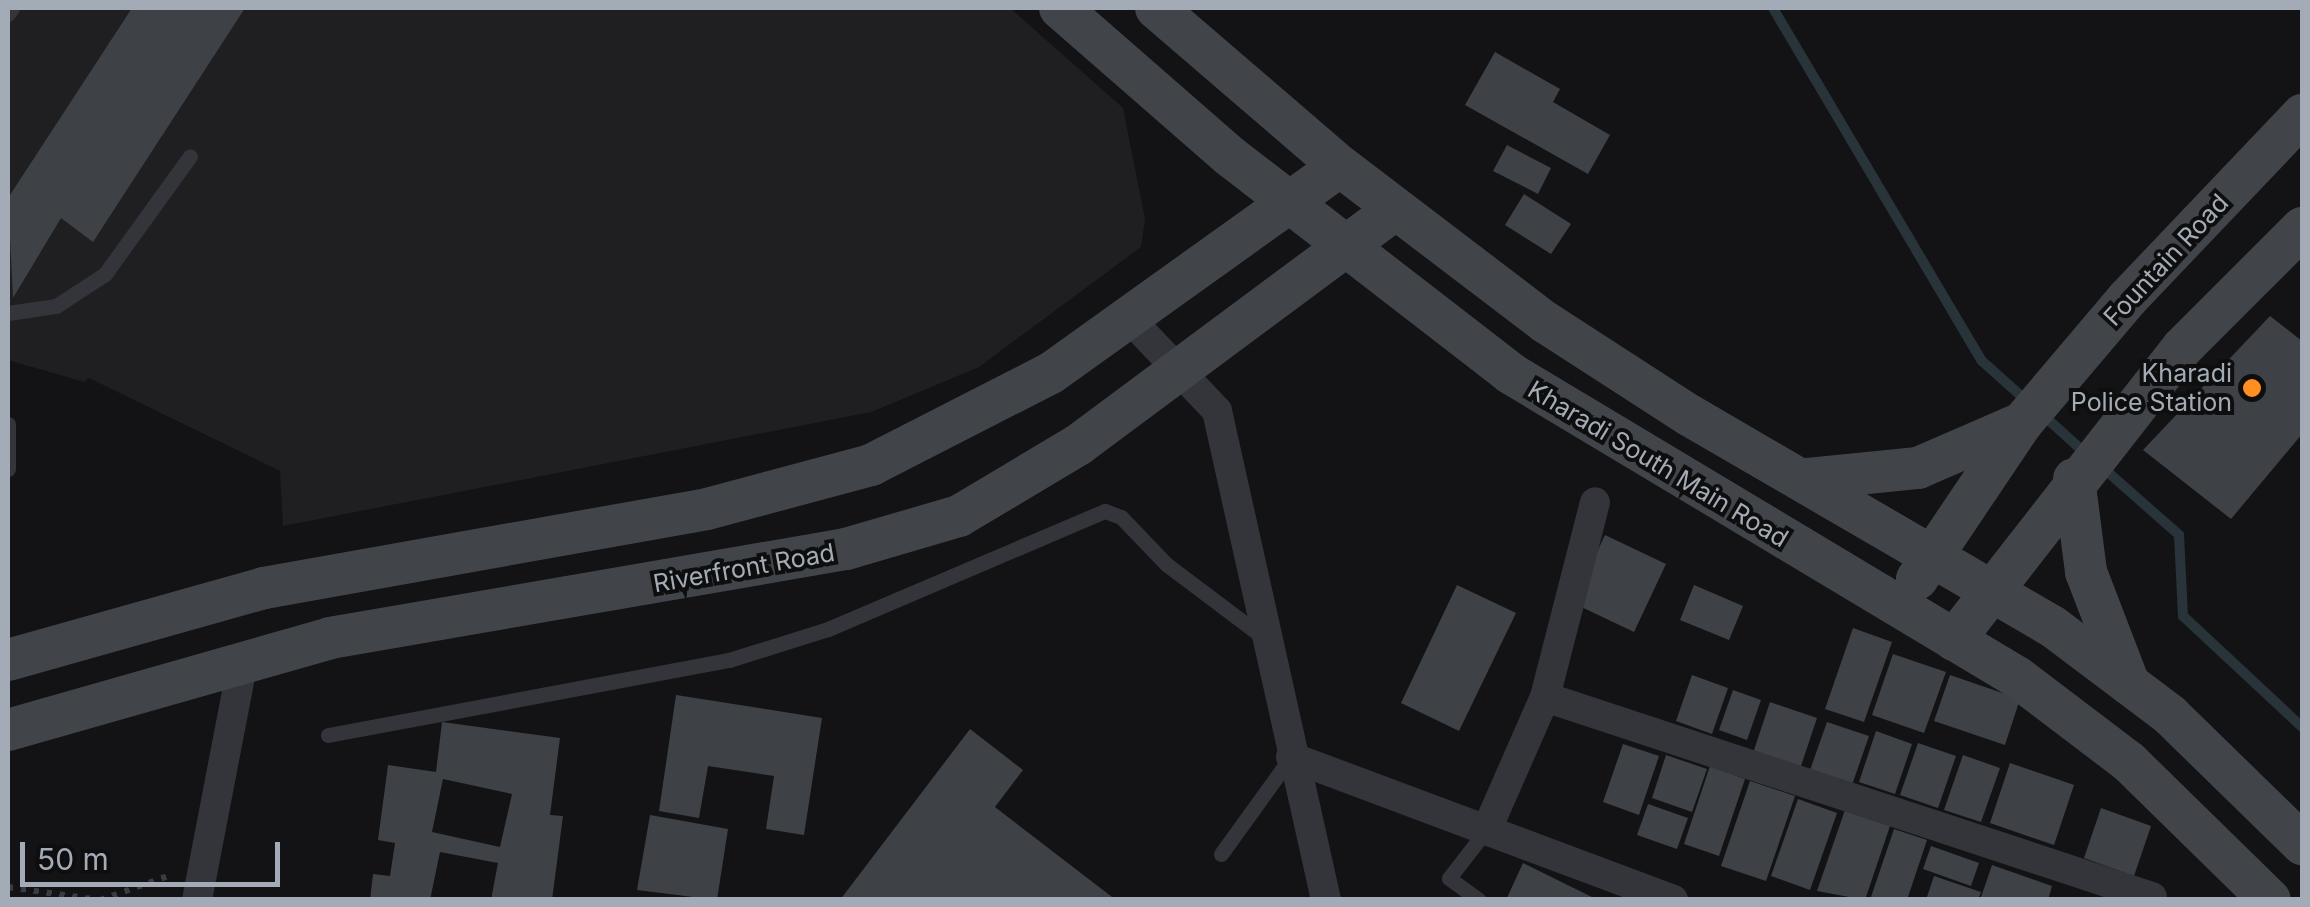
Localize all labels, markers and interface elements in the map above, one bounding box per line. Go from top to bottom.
street label: Fountain Road [2097,188,2235,332]
place label: Kharadi Police Station [2071,359,2232,418]
street label: Kharadi South Main Road [1523,374,1793,554]
marker: Kharadi Police Station [2241,377,2263,399]
street label: Riverfront Road [651,537,837,599]
scale bar [25,822,285,884]
text: 50 m [37,841,109,877]

